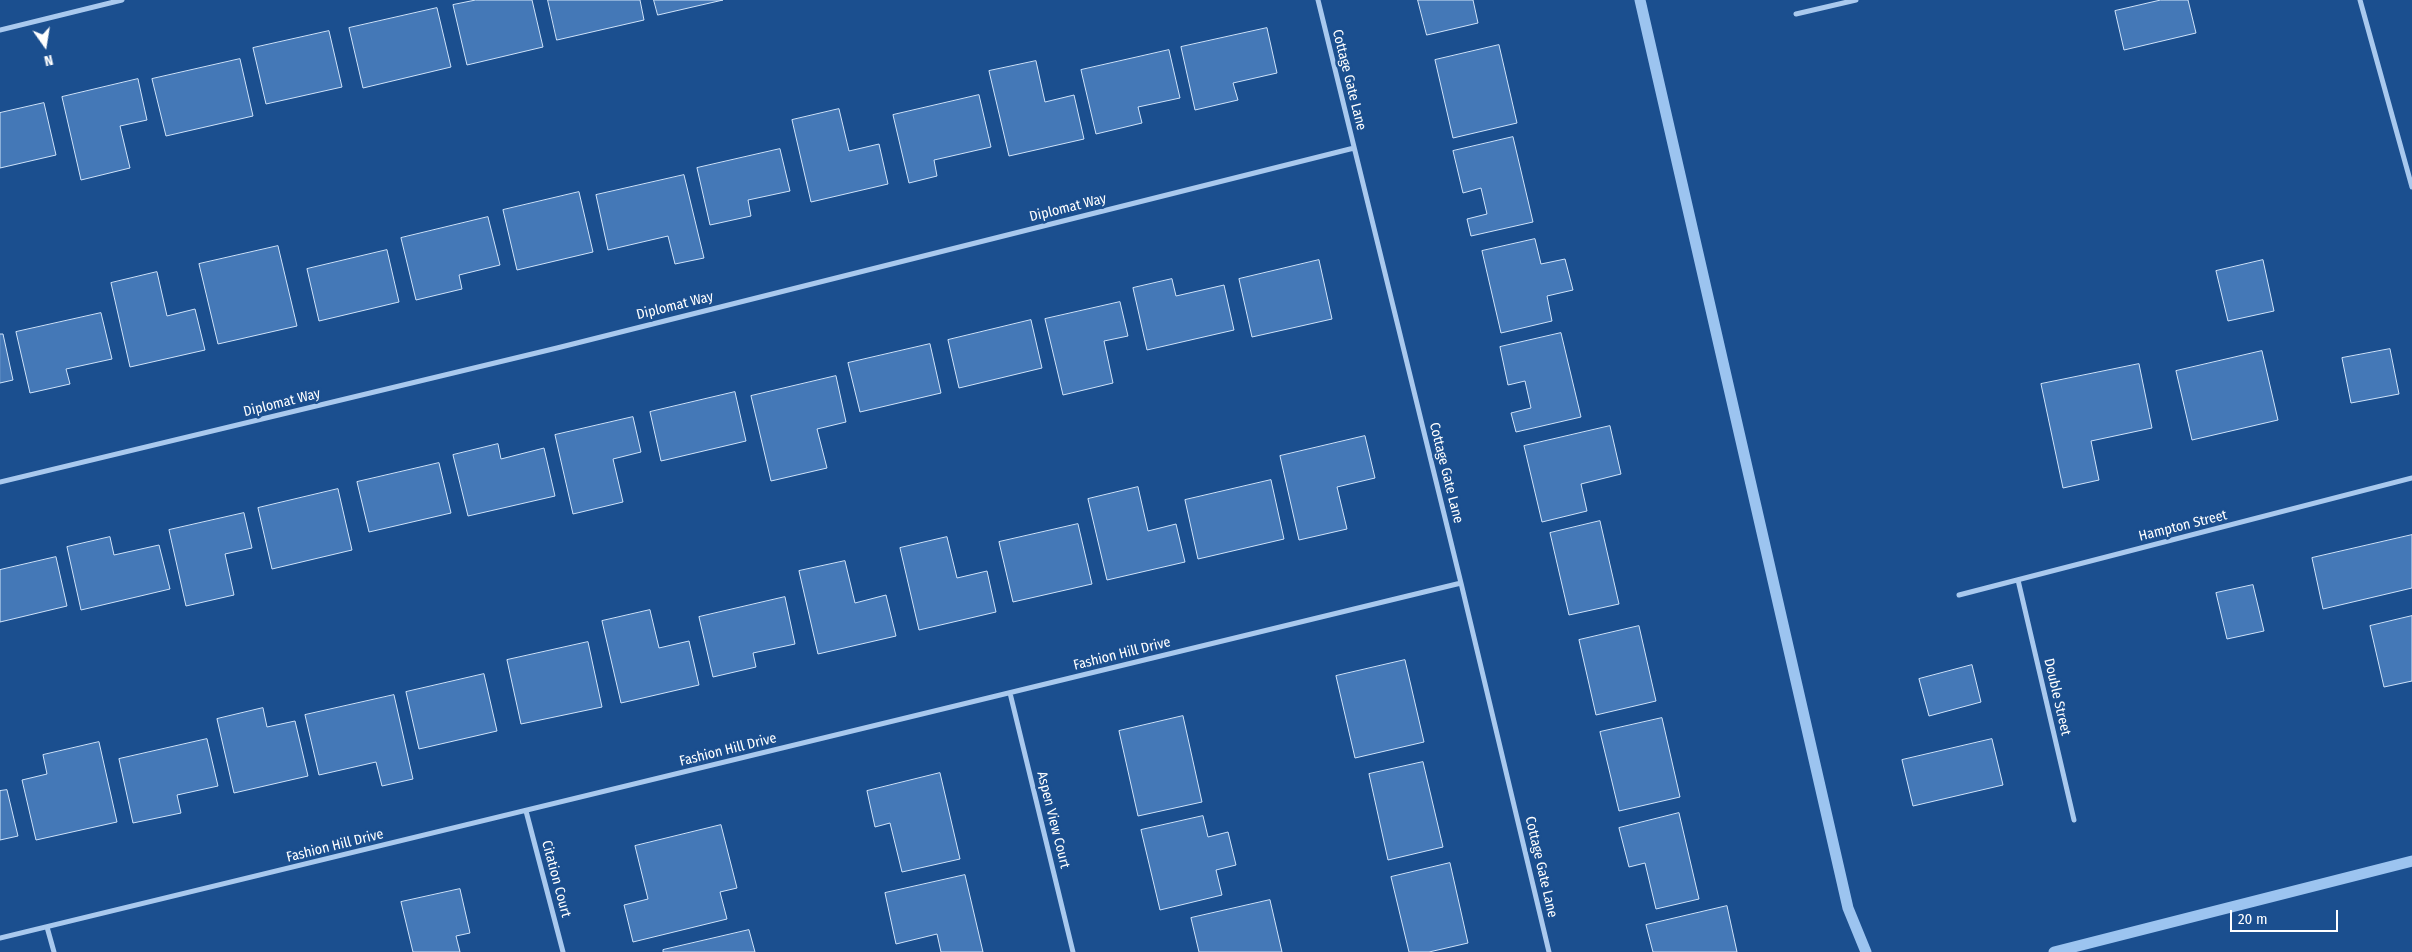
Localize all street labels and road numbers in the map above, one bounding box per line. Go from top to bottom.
street label: Cottage Gate Lane [1328,28,1370,132]
street label: Diplomat Way [1028,190,1108,226]
street label: Diplomat Way [635,288,715,324]
street label: Diplomat Way [242,385,322,421]
street label: Cottage Gate Lane [1425,421,1467,525]
street label: Hampton Street [2137,507,2229,545]
street label: Fashion Hill Drive [1072,634,1172,674]
street label: Double Street [2040,657,2074,737]
street label: Fashion Hill Drive [678,730,778,770]
street label: Aspen View Court [1033,770,1073,870]
street label: Cottage Gate Lane [1521,815,1561,919]
street label: Fashion Hill Drive [285,826,385,866]
street label: Citation Court [538,839,574,919]

